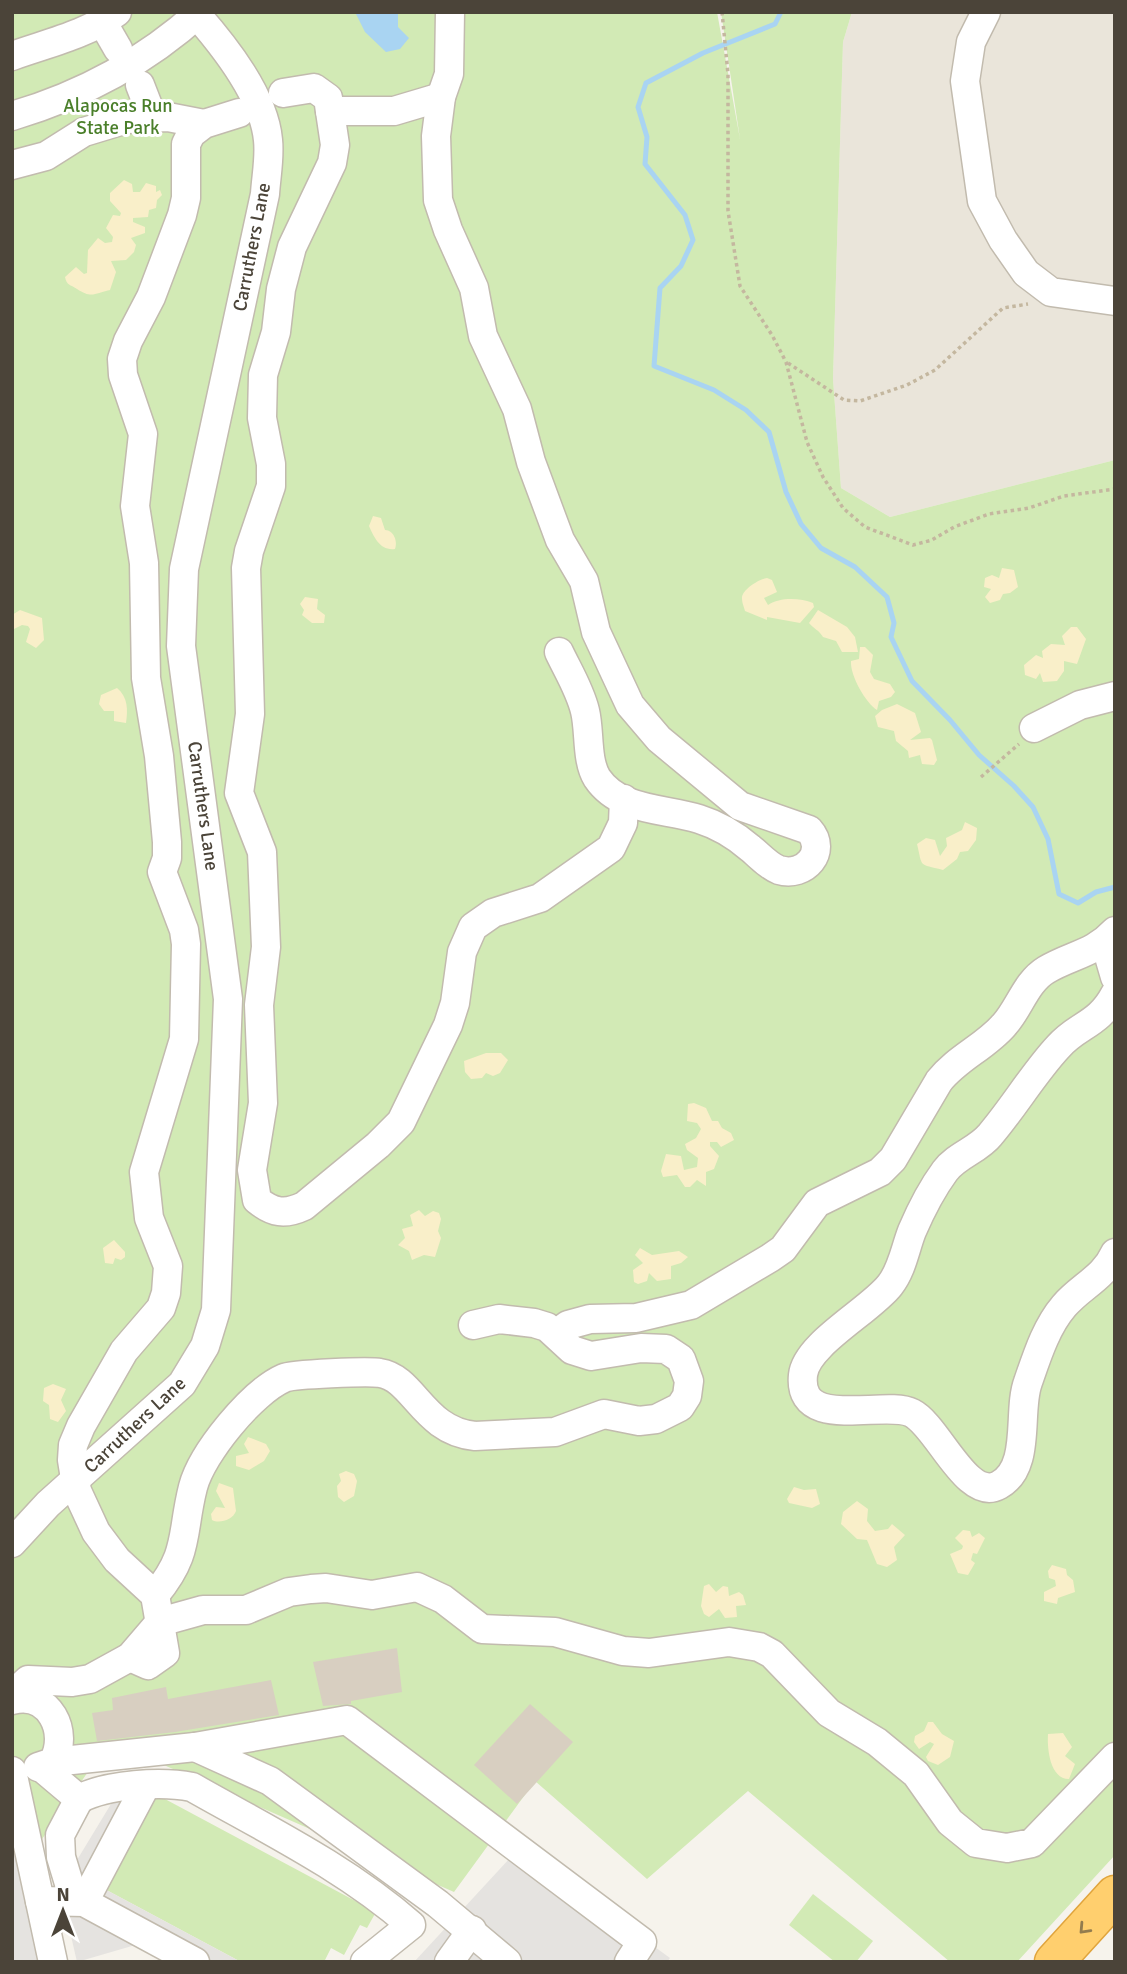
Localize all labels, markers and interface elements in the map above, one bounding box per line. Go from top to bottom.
park label: Alapocas Run State Park [63,94,173,140]
street label: Carruthers Lane [228,181,276,313]
street label: Carruthers Lane [182,740,224,872]
street label: Carruthers Lane [79,1372,191,1478]
north arrow [28,1876,98,1946]
text: N [56,1883,70,1907]
one-way arrow [1080,1920,1093,1933]

